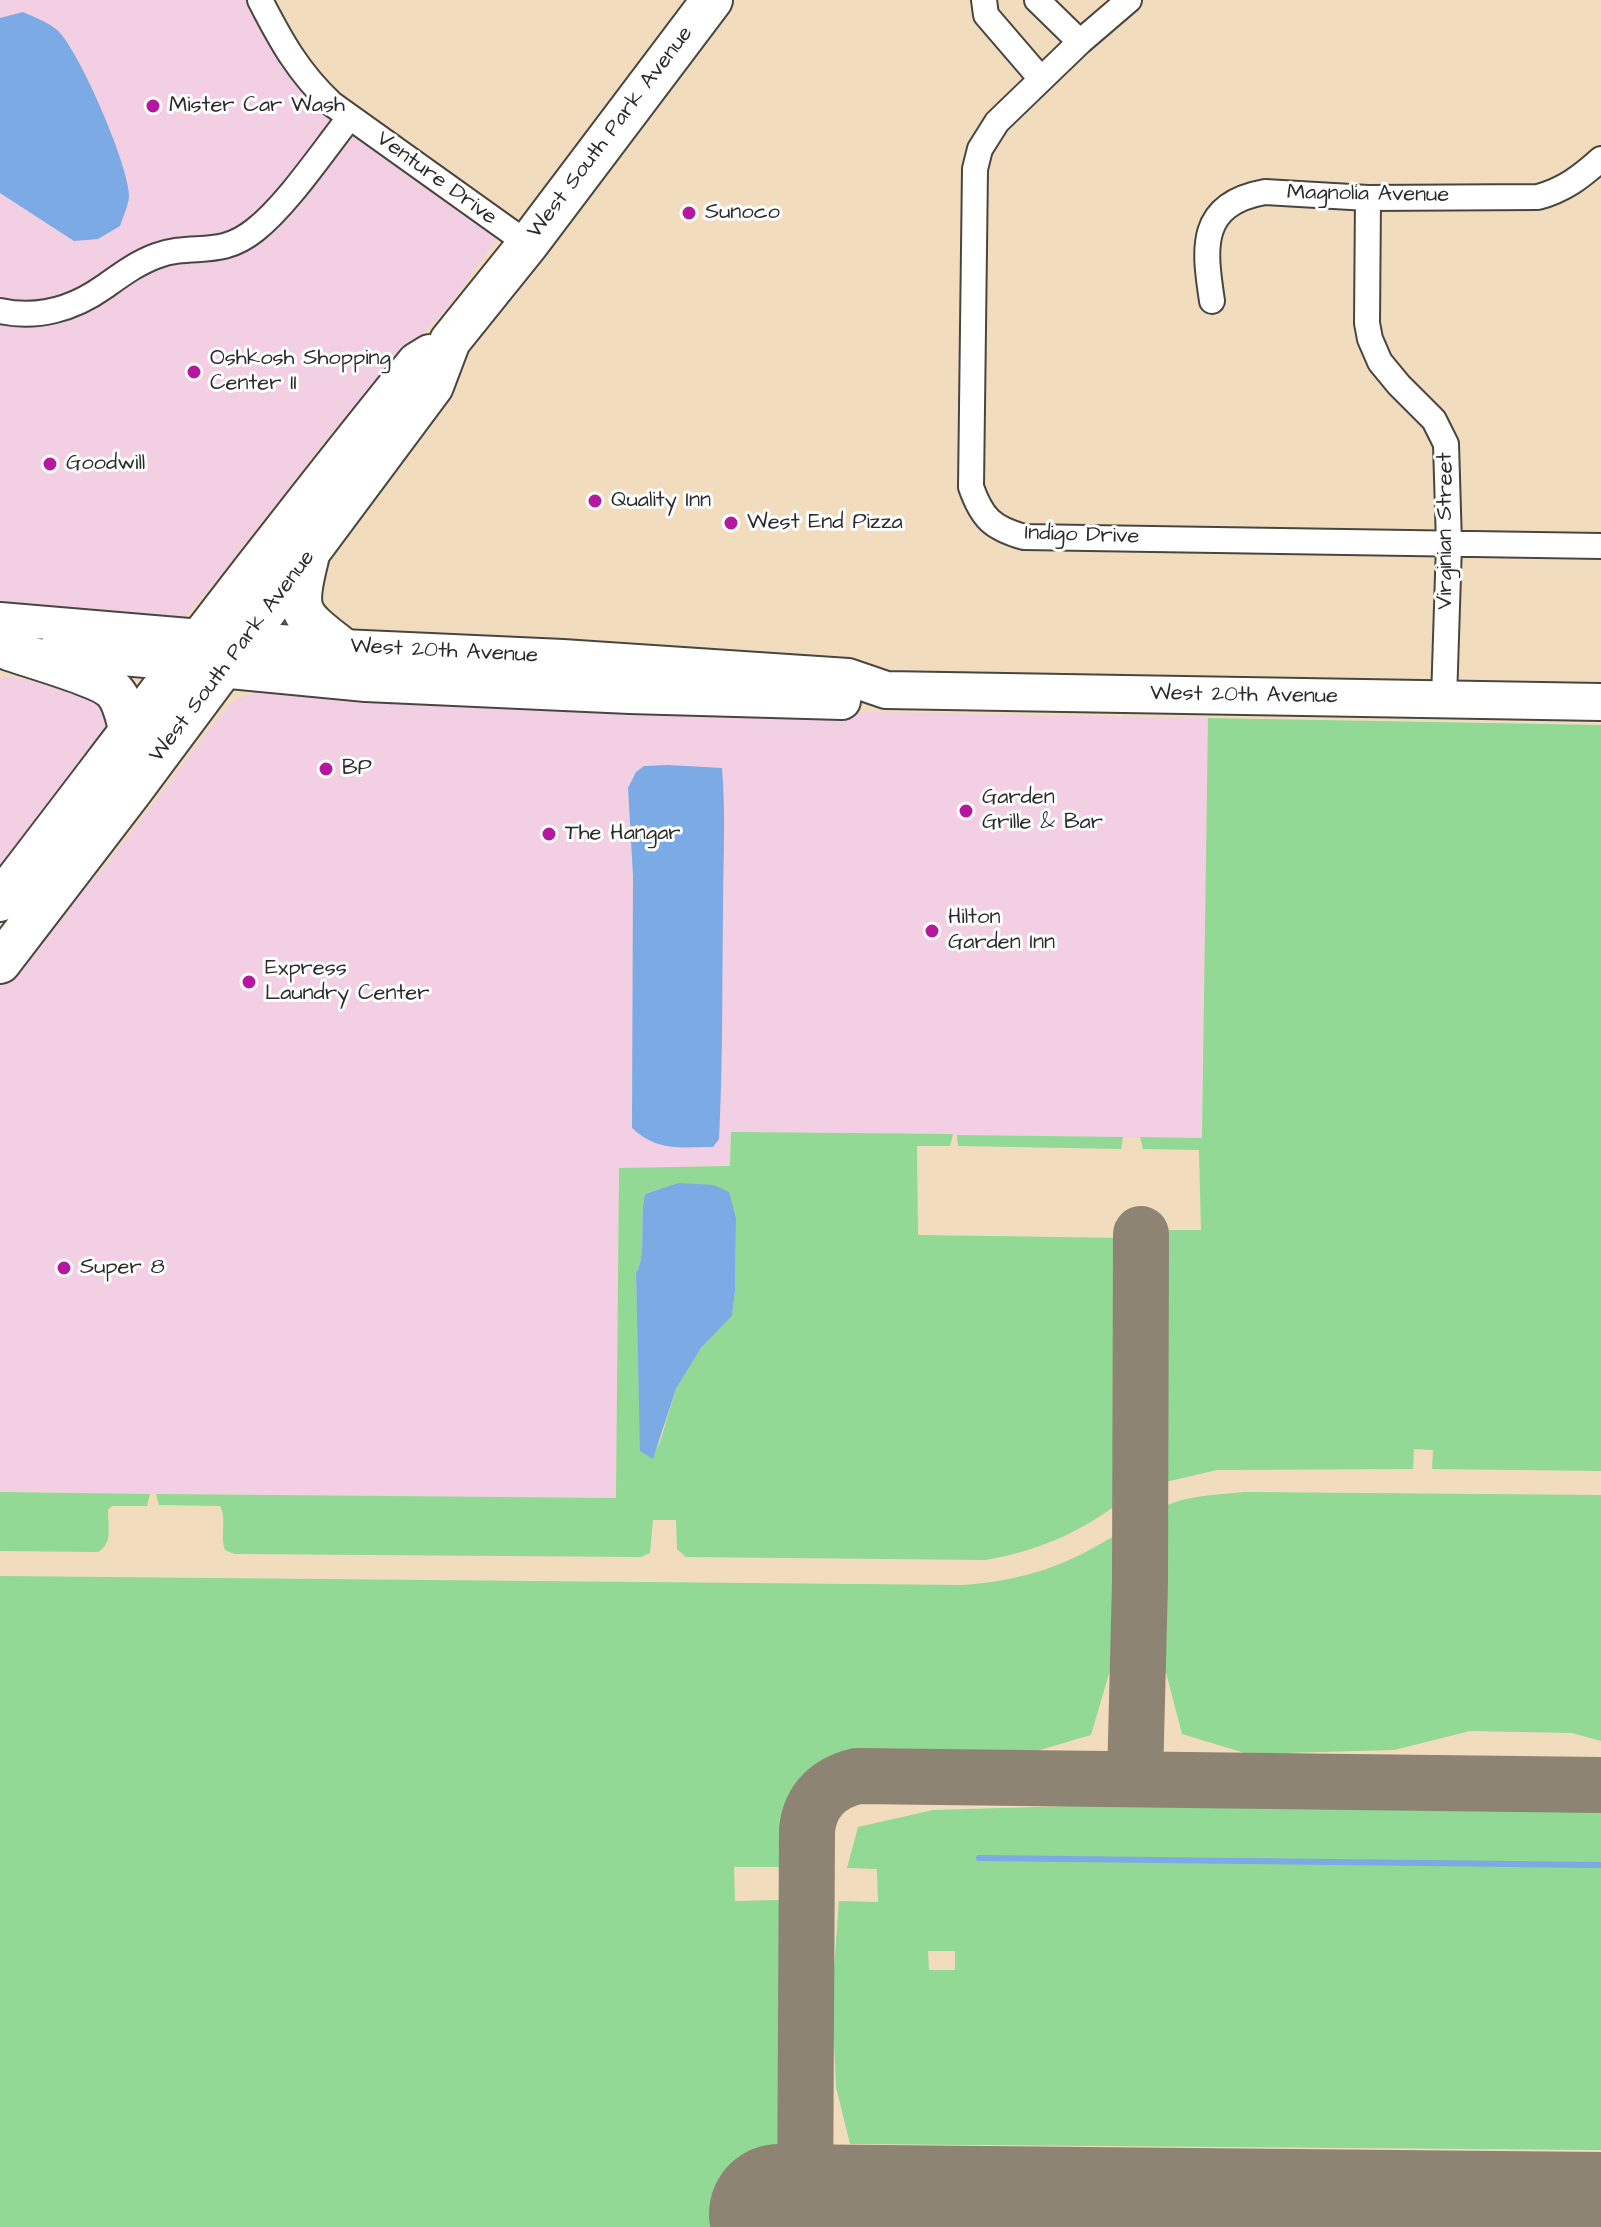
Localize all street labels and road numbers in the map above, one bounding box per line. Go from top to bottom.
street label: West South Park Avenue [523,22,699,244]
street label: Venture Drive [371,126,501,232]
street label: Magnolia Avenue [1287,180,1449,210]
street label: Virginian Street [1433,452,1459,610]
street label: Indigo Drive [1024,521,1140,551]
street label: West South Park Avenue [145,546,321,768]
street label: West 20th Avenue [349,634,539,670]
street label: West 20th Avenue [1150,681,1338,711]

